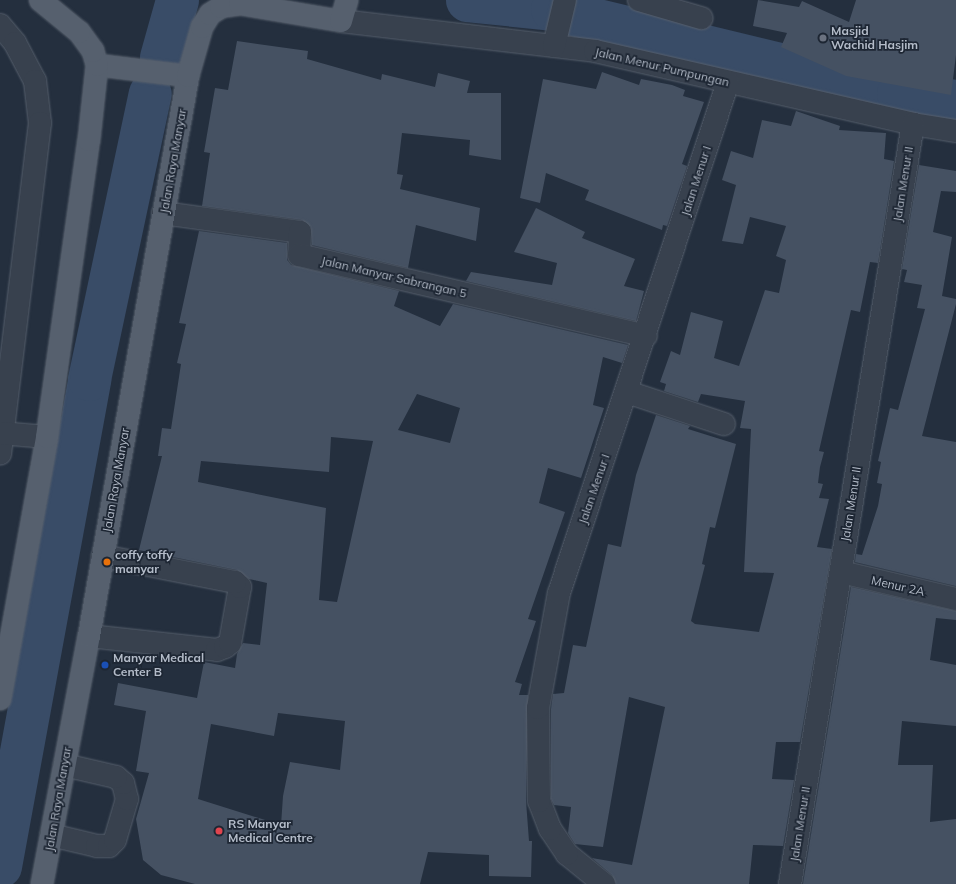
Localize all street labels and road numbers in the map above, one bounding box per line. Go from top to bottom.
street label: Jalan Menur Pumpungan [593,45,731,89]
street label: Jalan Raya Manyar [157,108,189,214]
street label: Jalan Menur I [678,144,714,218]
street label: Jalan Menur II [890,145,916,223]
street label: Jalan Manyar Sabrangan 5 [320,253,468,301]
street label: Jalan Raya Manyar [100,427,132,533]
street label: Jalan Menur I [575,452,613,526]
street label: Jalan Menur II [838,465,864,543]
street label: Menur 2A [870,573,926,599]
street label: Jalan Raya Manyar [42,746,74,852]
street label: Jalan Menur II [787,785,813,863]

